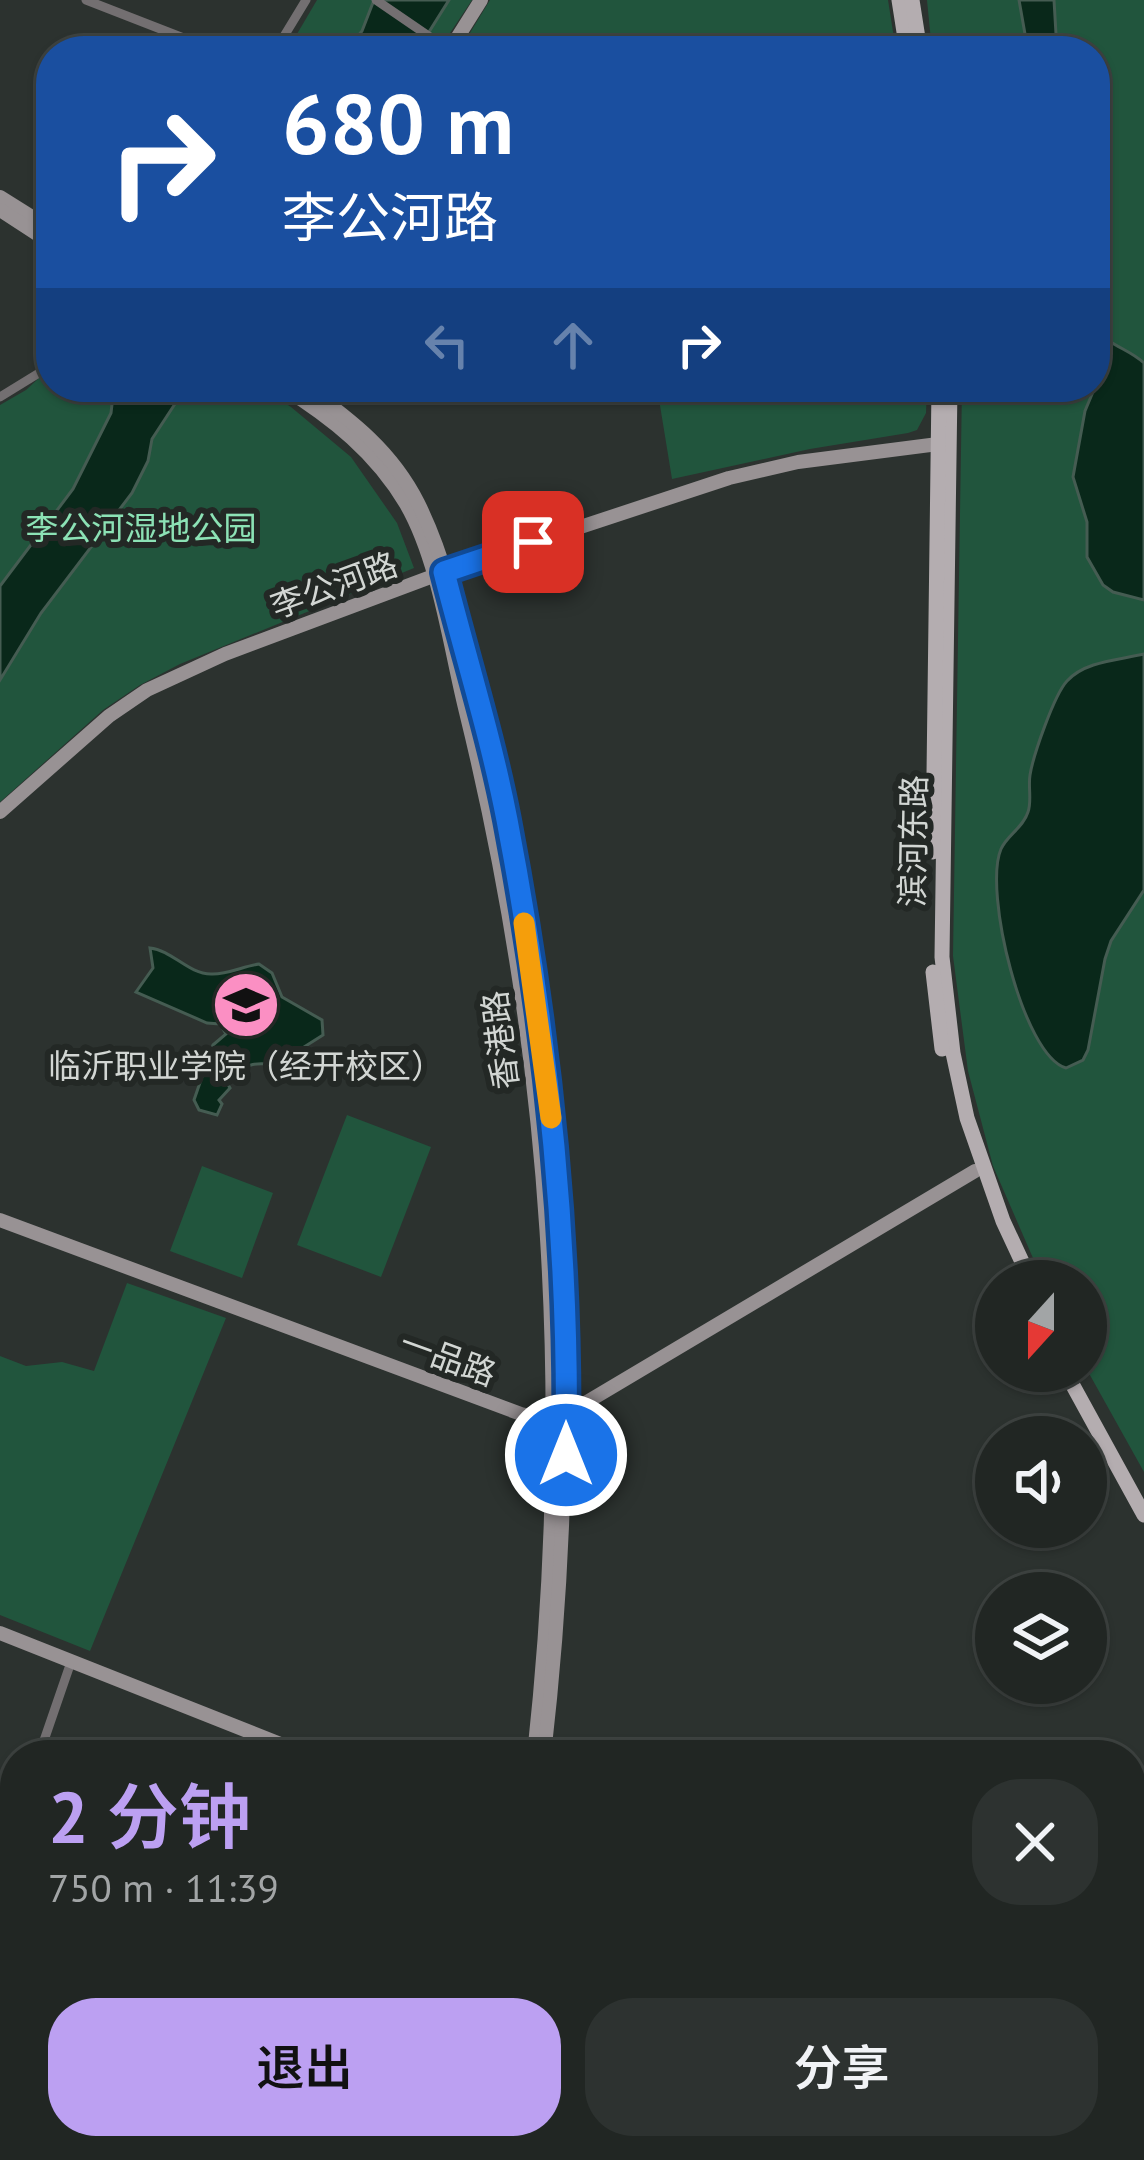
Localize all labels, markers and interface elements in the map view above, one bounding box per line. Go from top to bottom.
text: 680 m [282,68,514,177]
icon: right [84,84,240,240]
text: 李公河路 [282,182,498,252]
icon: left [414,312,480,378]
icon: ahead [540,312,606,378]
icon: right [666,312,732,378]
pin [482,491,584,593]
park label: 李公河湿地公园 [26,506,257,549]
icon: arrive [500,509,566,575]
street label: 李公河路 [264,542,403,627]
street label: 滨河东路 [890,775,935,907]
school or university icon: 临沂职业学院（经开校区） [211,970,281,1040]
street label: 香港路 [472,988,527,1092]
place label: 临沂职业学院（经开校区） [48,1044,444,1087]
north arrow [975,1260,1107,1392]
map controls [975,1260,1107,1704]
street label: 一品路 [394,1320,502,1395]
position arrow [503,1392,629,1518]
button: sound [975,1416,1107,1548]
button: layers [975,1572,1107,1704]
text: 2 分钟 [48,1770,251,1863]
button: close [972,1779,1098,1905]
text: 750 m · 11:39 [48,1862,279,1913]
button: 退出 [48,1998,561,2136]
button: 分享 [585,1998,1098,2136]

